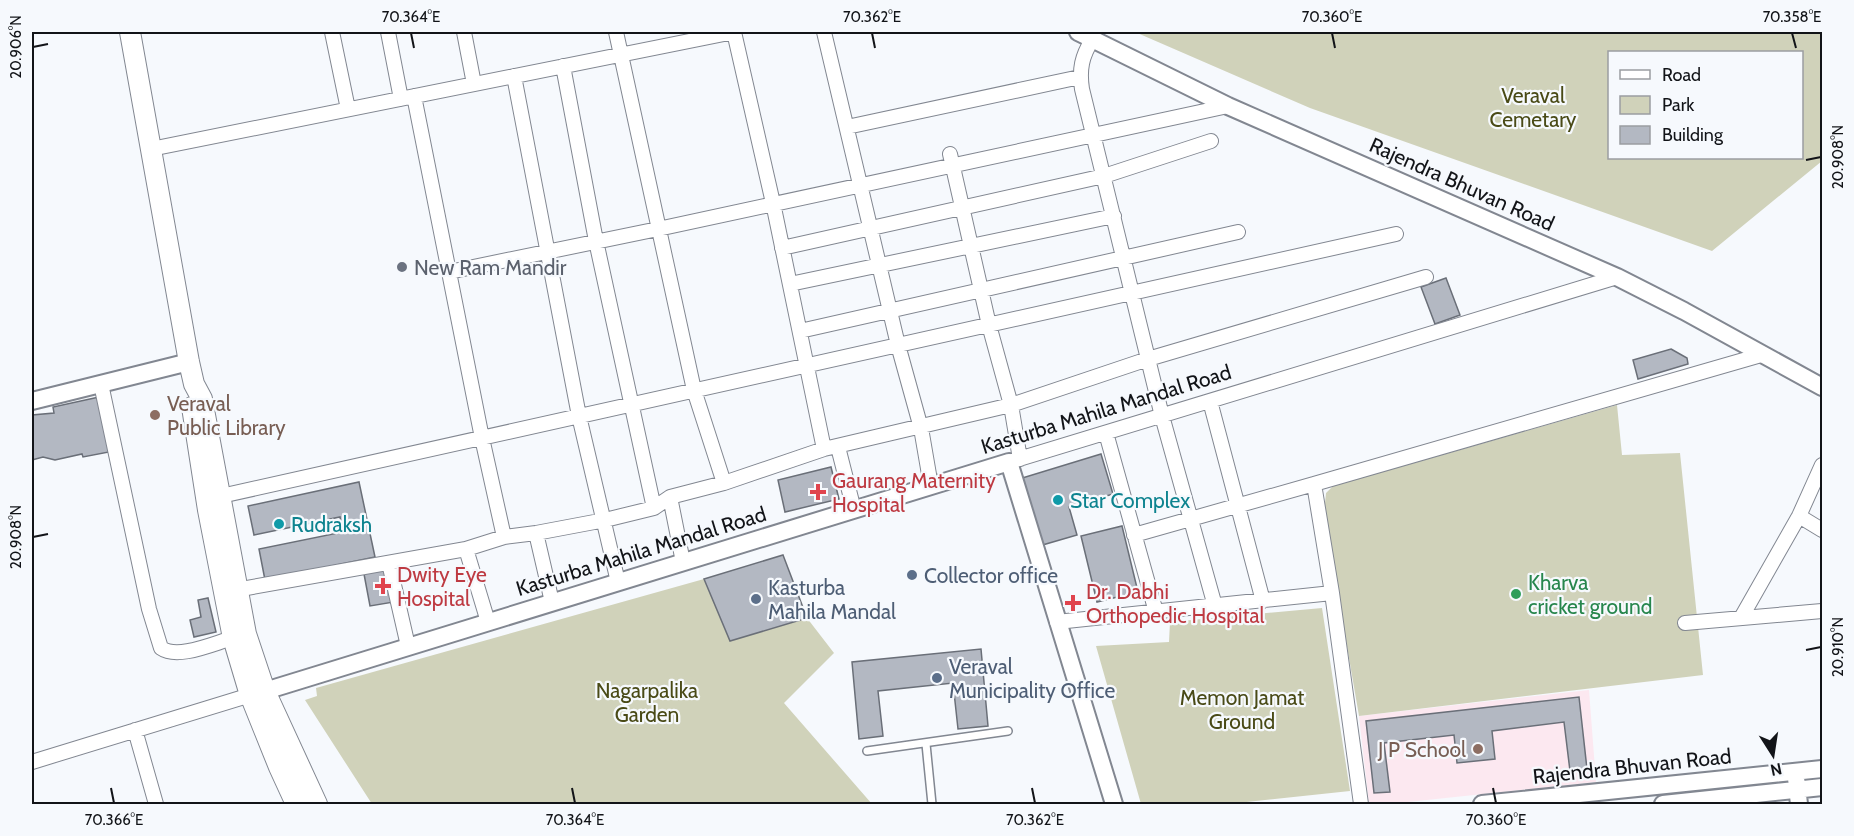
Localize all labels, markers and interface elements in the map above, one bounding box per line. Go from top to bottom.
text: 70.364°E [382,8,440,26]
text: 70.362°E [843,8,901,26]
text: 70.360°E [1302,8,1362,26]
text: 70.358°E [1763,8,1821,26]
text: 20.906°N [7,15,25,79]
legend [1608,51,1803,159]
text: Road [1662,64,1701,86]
park label: Veraval Cemetary [1490,83,1577,132]
text: Park [1662,94,1695,116]
text: Building [1662,124,1724,146]
text: 20.908°N [1829,125,1847,189]
street label: Rajendra Bhuvan Road [1365,132,1558,237]
place label: New Ram Mandir [414,255,567,280]
marker: New Ram Mandir [395,260,409,274]
street label: Kasturba Mahila Mandal Road [978,359,1234,459]
place label: Veraval Public Library [167,391,286,440]
marker: Veraval Public Library [148,408,162,422]
place label: Gaurang Maternity Hospital [832,468,996,517]
marker: Gaurang Maternity Hospital [809,483,827,501]
place label: Star Complex [1070,488,1190,513]
marker: Star Complex [1051,493,1065,507]
street label: Kasturba Mahila Mandal Road [513,501,769,601]
text: 20.908°N [7,505,25,569]
place label: Rudraksh [291,512,372,537]
marker: Rudraksh [272,517,286,531]
place label: Dwity Eye Hospital [397,562,487,611]
place label: Collector office [924,563,1058,588]
marker: Collector office [905,568,919,582]
place label: Kharva cricket ground [1528,570,1652,619]
place label: Kasturba Mahila Mandal [768,575,896,624]
marker: Dwity Eye Hospital [374,577,392,595]
place label: Dr. Dabhi Orthopedic Hospital [1086,579,1265,628]
marker: Kharva cricket ground [1509,587,1523,601]
marker: Kasturba Mahila Mandal [749,592,763,606]
marker: Dr. Dabhi Orthopedic Hospital [1064,594,1082,612]
text: 20.910°N [1829,617,1847,677]
place label: Veraval Municipality Office [949,654,1115,703]
marker: Veraval Municipality Office [930,671,944,685]
park label: Nagarpalika Garden [596,678,698,727]
park label: Memon Jamat Ground [1180,685,1304,734]
north arrow [1743,725,1803,785]
place label: J P School [1377,737,1466,762]
marker: J P School [1471,742,1485,756]
street label: Rajendra Bhuvan Road [1531,743,1733,790]
text: N [1769,759,1784,780]
text: 70.366°E [85,811,143,829]
text: 70.364°E [546,811,604,829]
text: 70.362°E [1006,811,1064,829]
text: 70.360°E [1466,811,1526,829]

